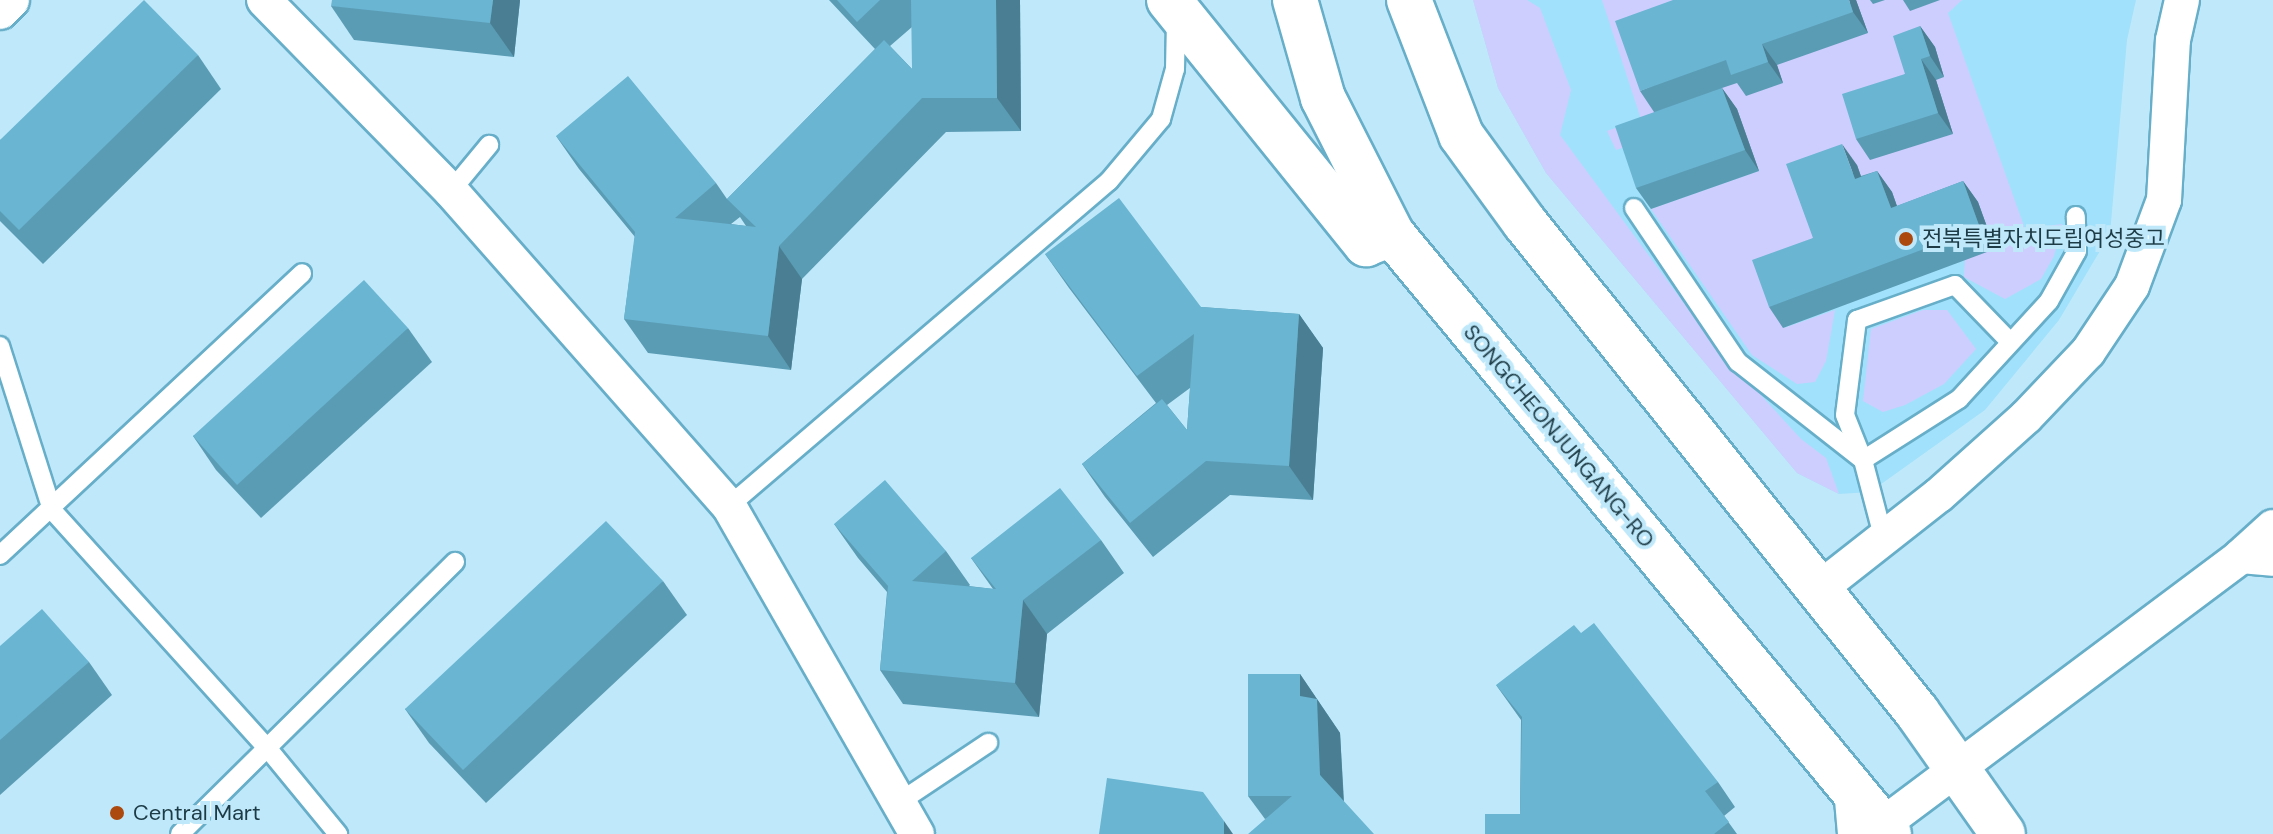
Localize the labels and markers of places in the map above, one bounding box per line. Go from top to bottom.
place label: 전북특별자치도립여성중고 [1922,226,2165,252]
marker: 전북특별자치도립여성중고 [1897,230,1915,248]
place label: Central Mart [133,800,261,826]
marker: Central Mart [108,804,126,822]

